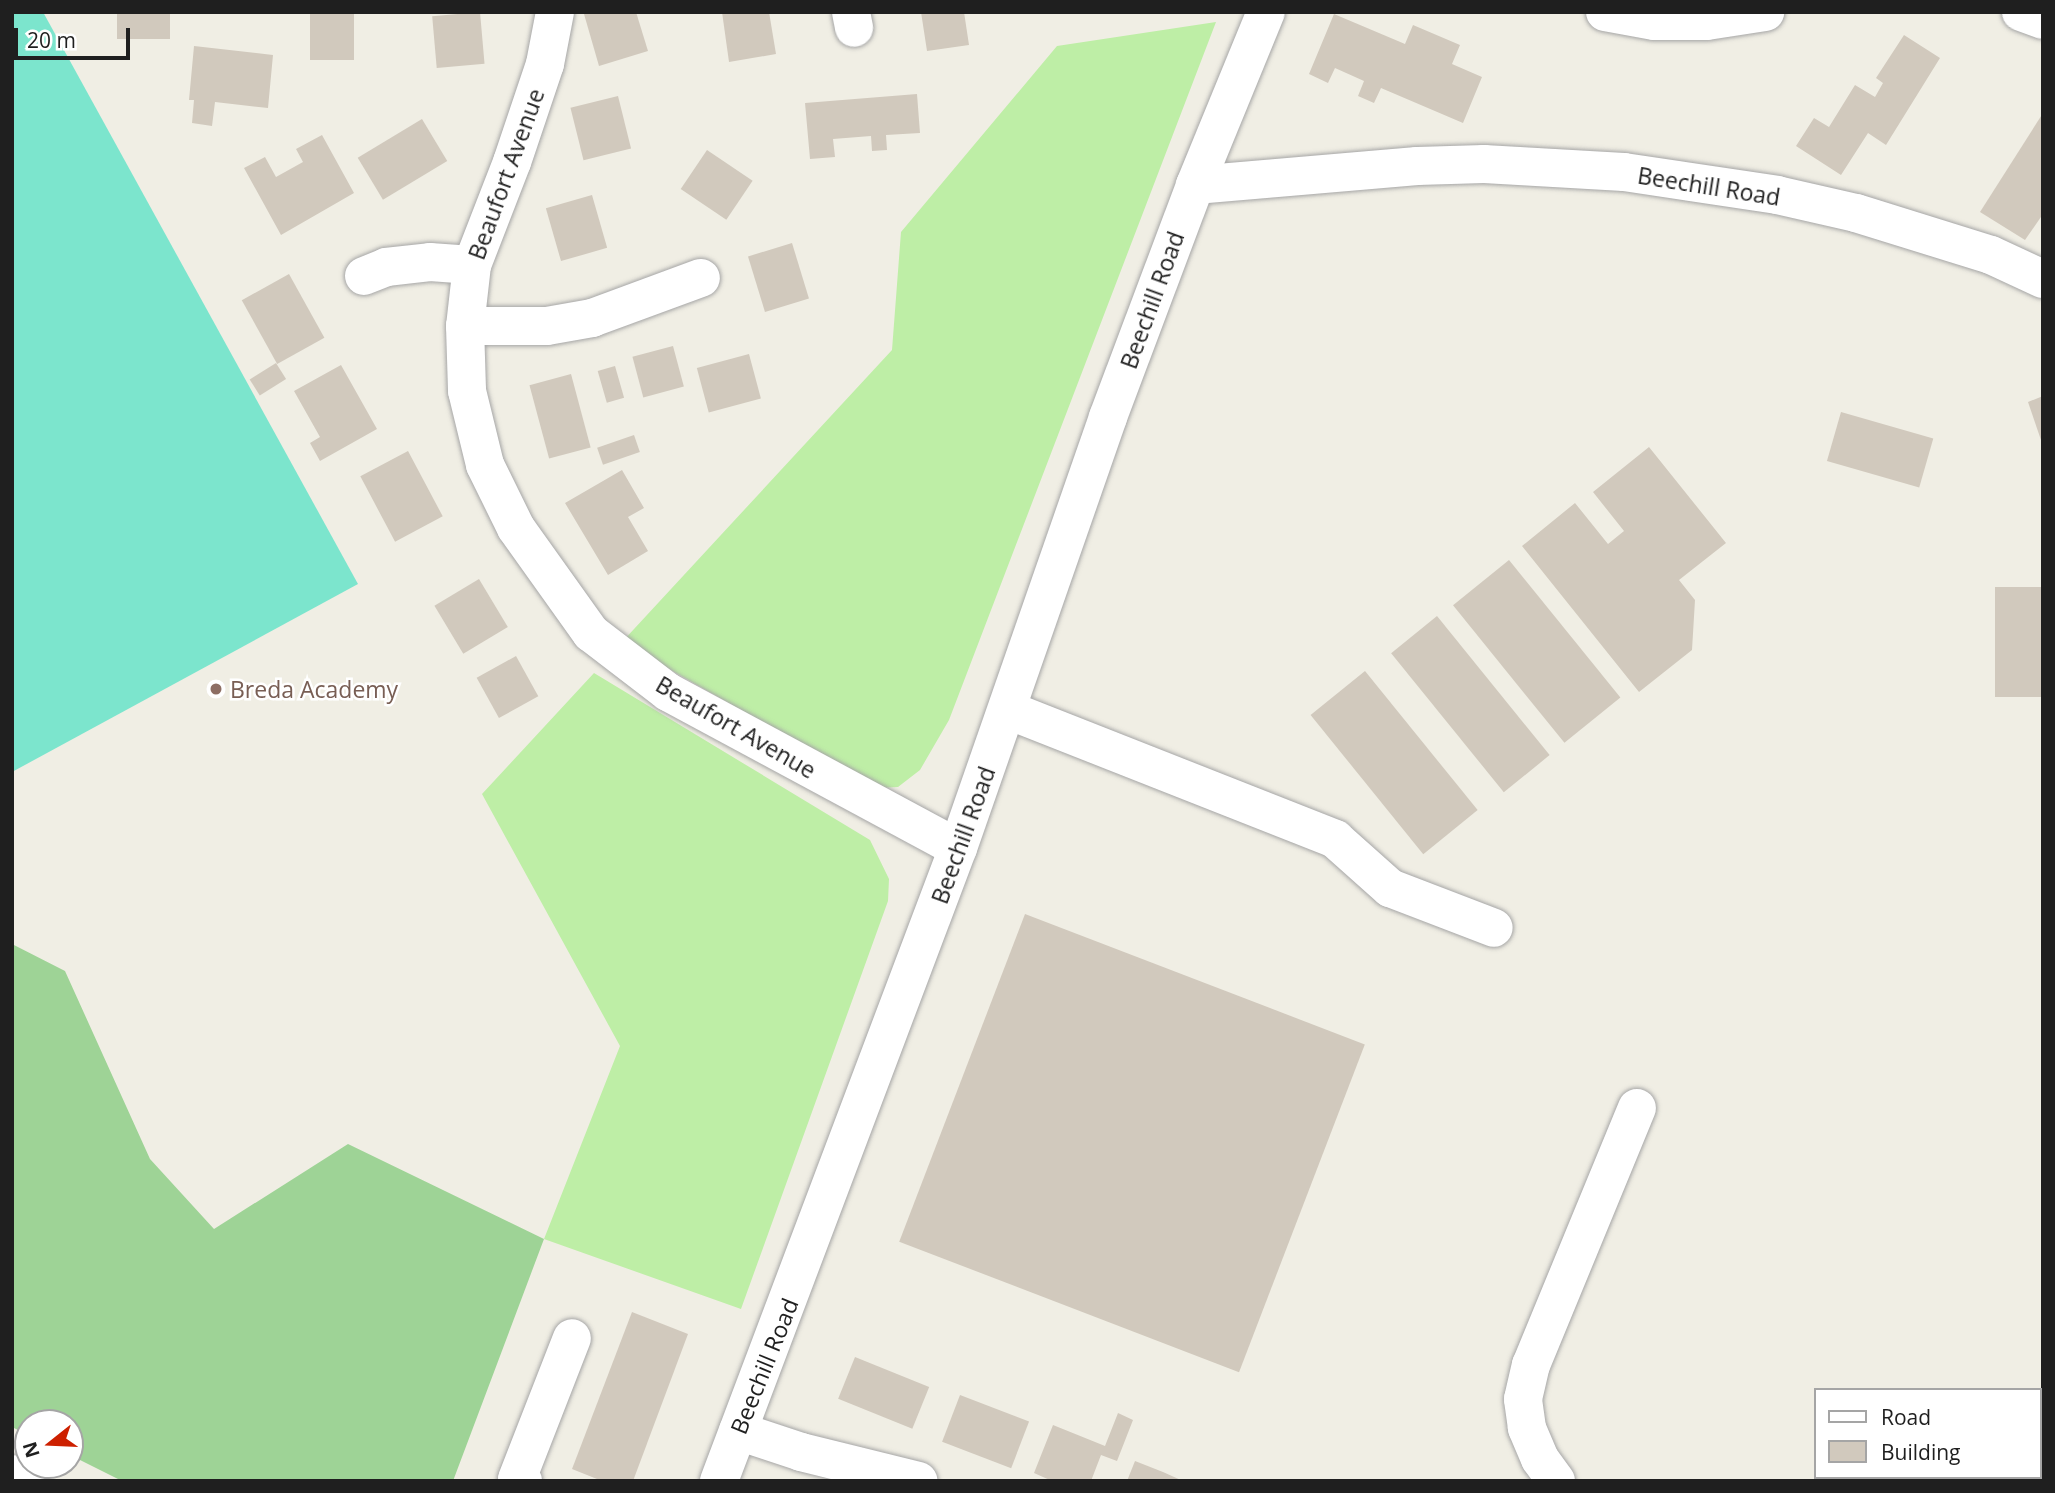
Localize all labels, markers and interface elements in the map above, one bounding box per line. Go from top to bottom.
scale bar [18,14,133,58]
text: 20 m [27,26,76,54]
street label: Beaufort Avenue [462,85,550,263]
street label: Beechill Road [1636,161,1782,211]
street label: Beechill Road [1114,228,1190,372]
street label: Beaufort Avenue [651,670,821,784]
place label: Breda Academy [230,675,398,703]
marker: Breda Academy [208,681,224,697]
street label: Beechill Road [925,763,1001,907]
street label: Beechill Road [724,1294,804,1438]
legend [1814,1388,2041,1479]
text: Road [1881,1403,1931,1431]
north arrow [14,1409,84,1479]
text: Building [1881,1438,1960,1466]
text: N [16,1439,46,1461]

